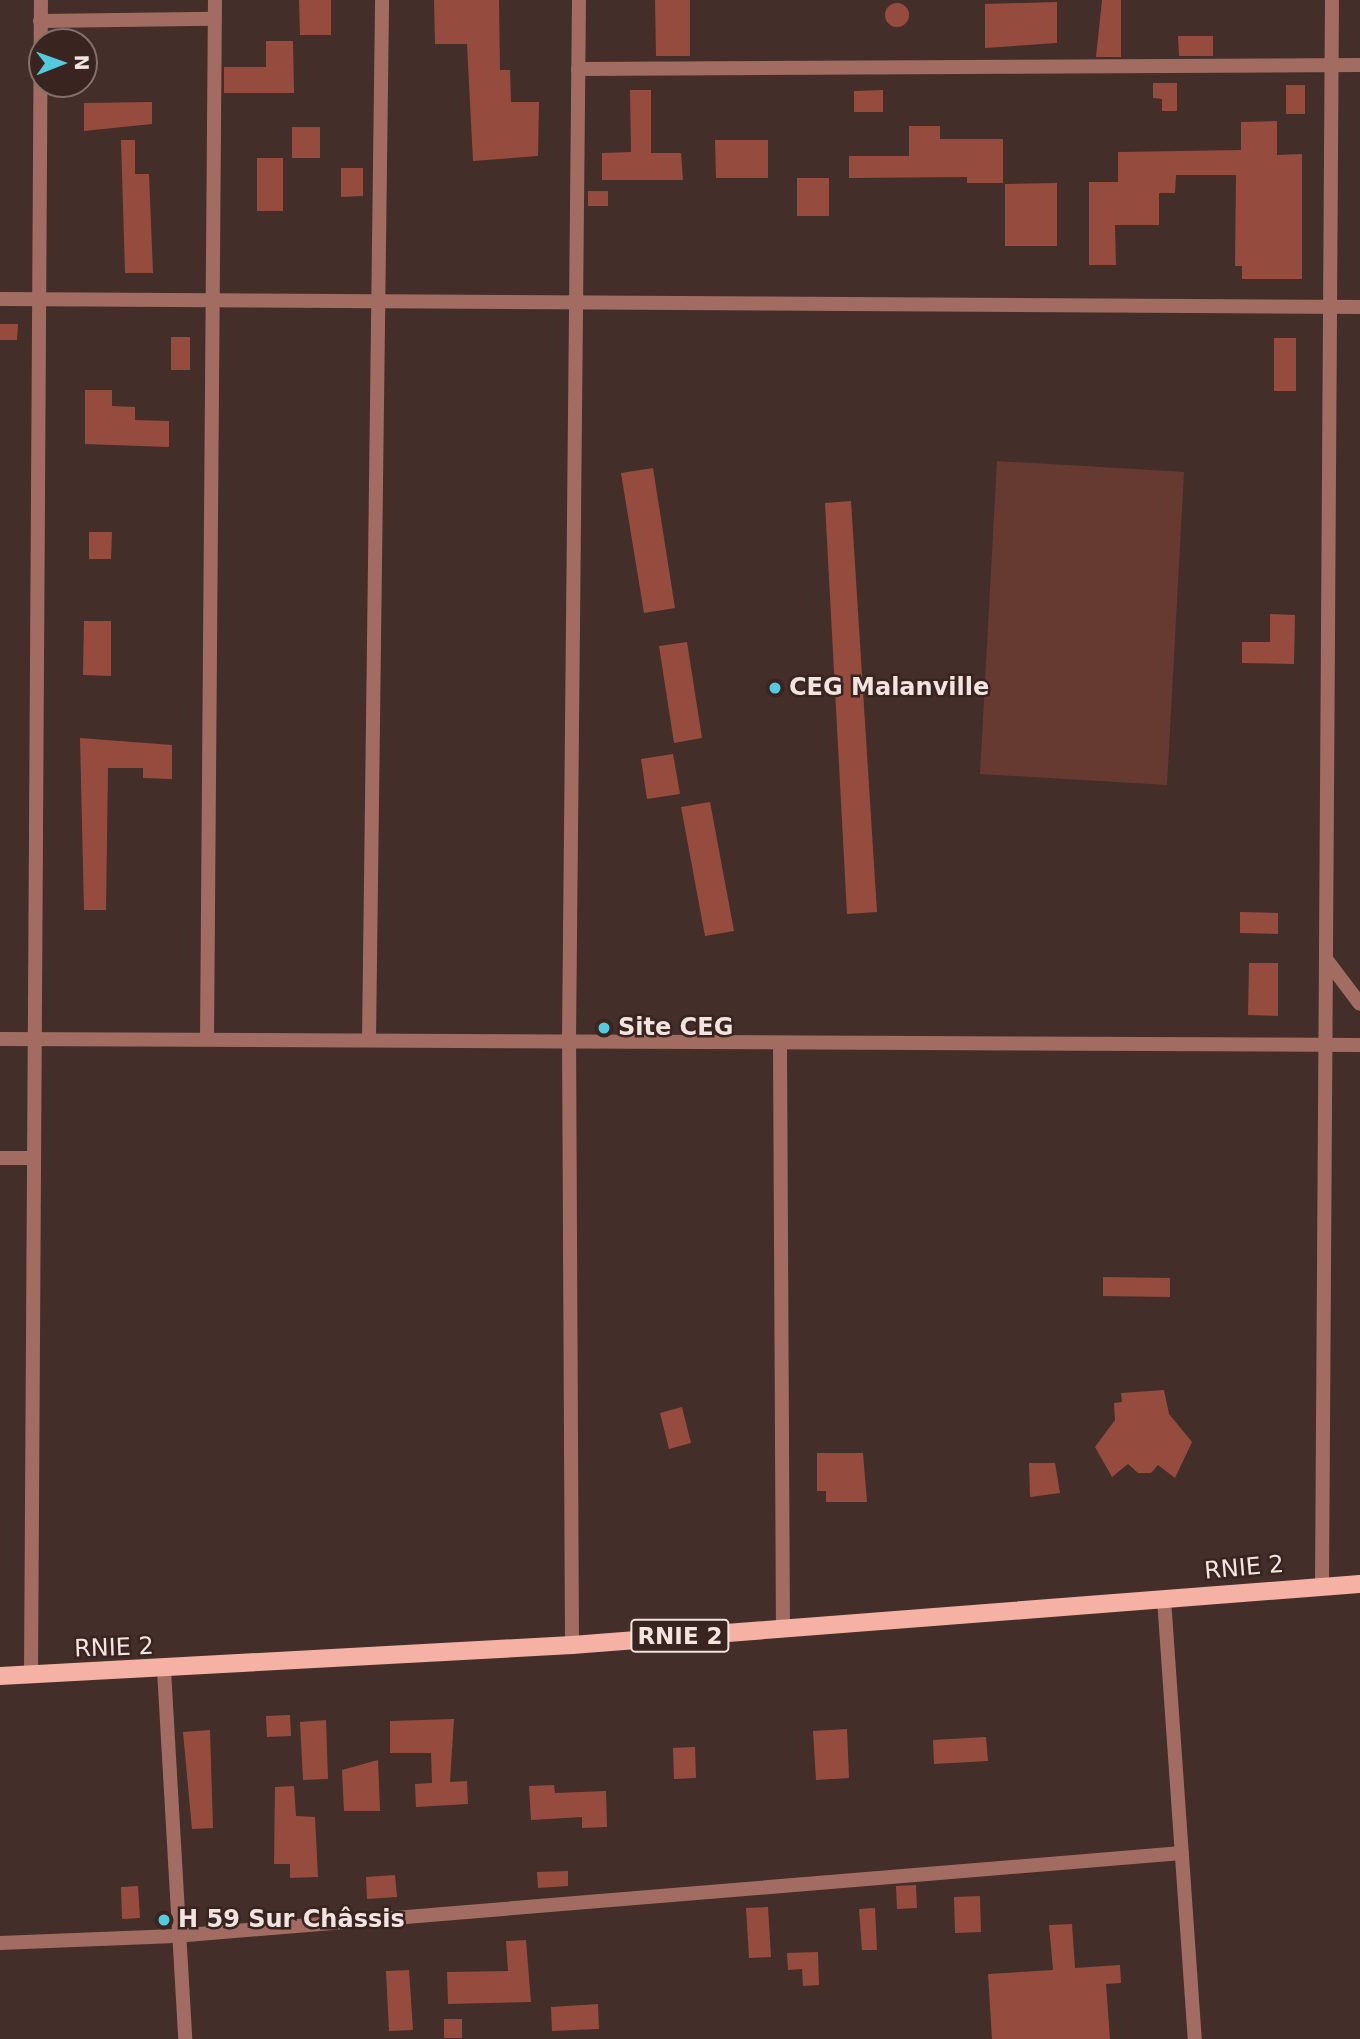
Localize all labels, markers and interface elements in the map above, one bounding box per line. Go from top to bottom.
north arrow [28,28,98,98]
text: N [71,55,93,71]
place label: CEG Malanville [789,674,989,702]
marker: CEG Malanville [767,680,783,696]
place label: Site CEG [618,1014,733,1042]
marker: Site CEG [596,1020,612,1036]
street label: RNIE 2 [1203,1550,1285,1586]
road number: RNIE 2 [629,1616,731,1656]
street label: RNIE 2 [74,1632,154,1664]
place label: H 59 Sur Châssis [178,1906,405,1934]
marker: H 59 Sur Châssis [156,1912,172,1928]

